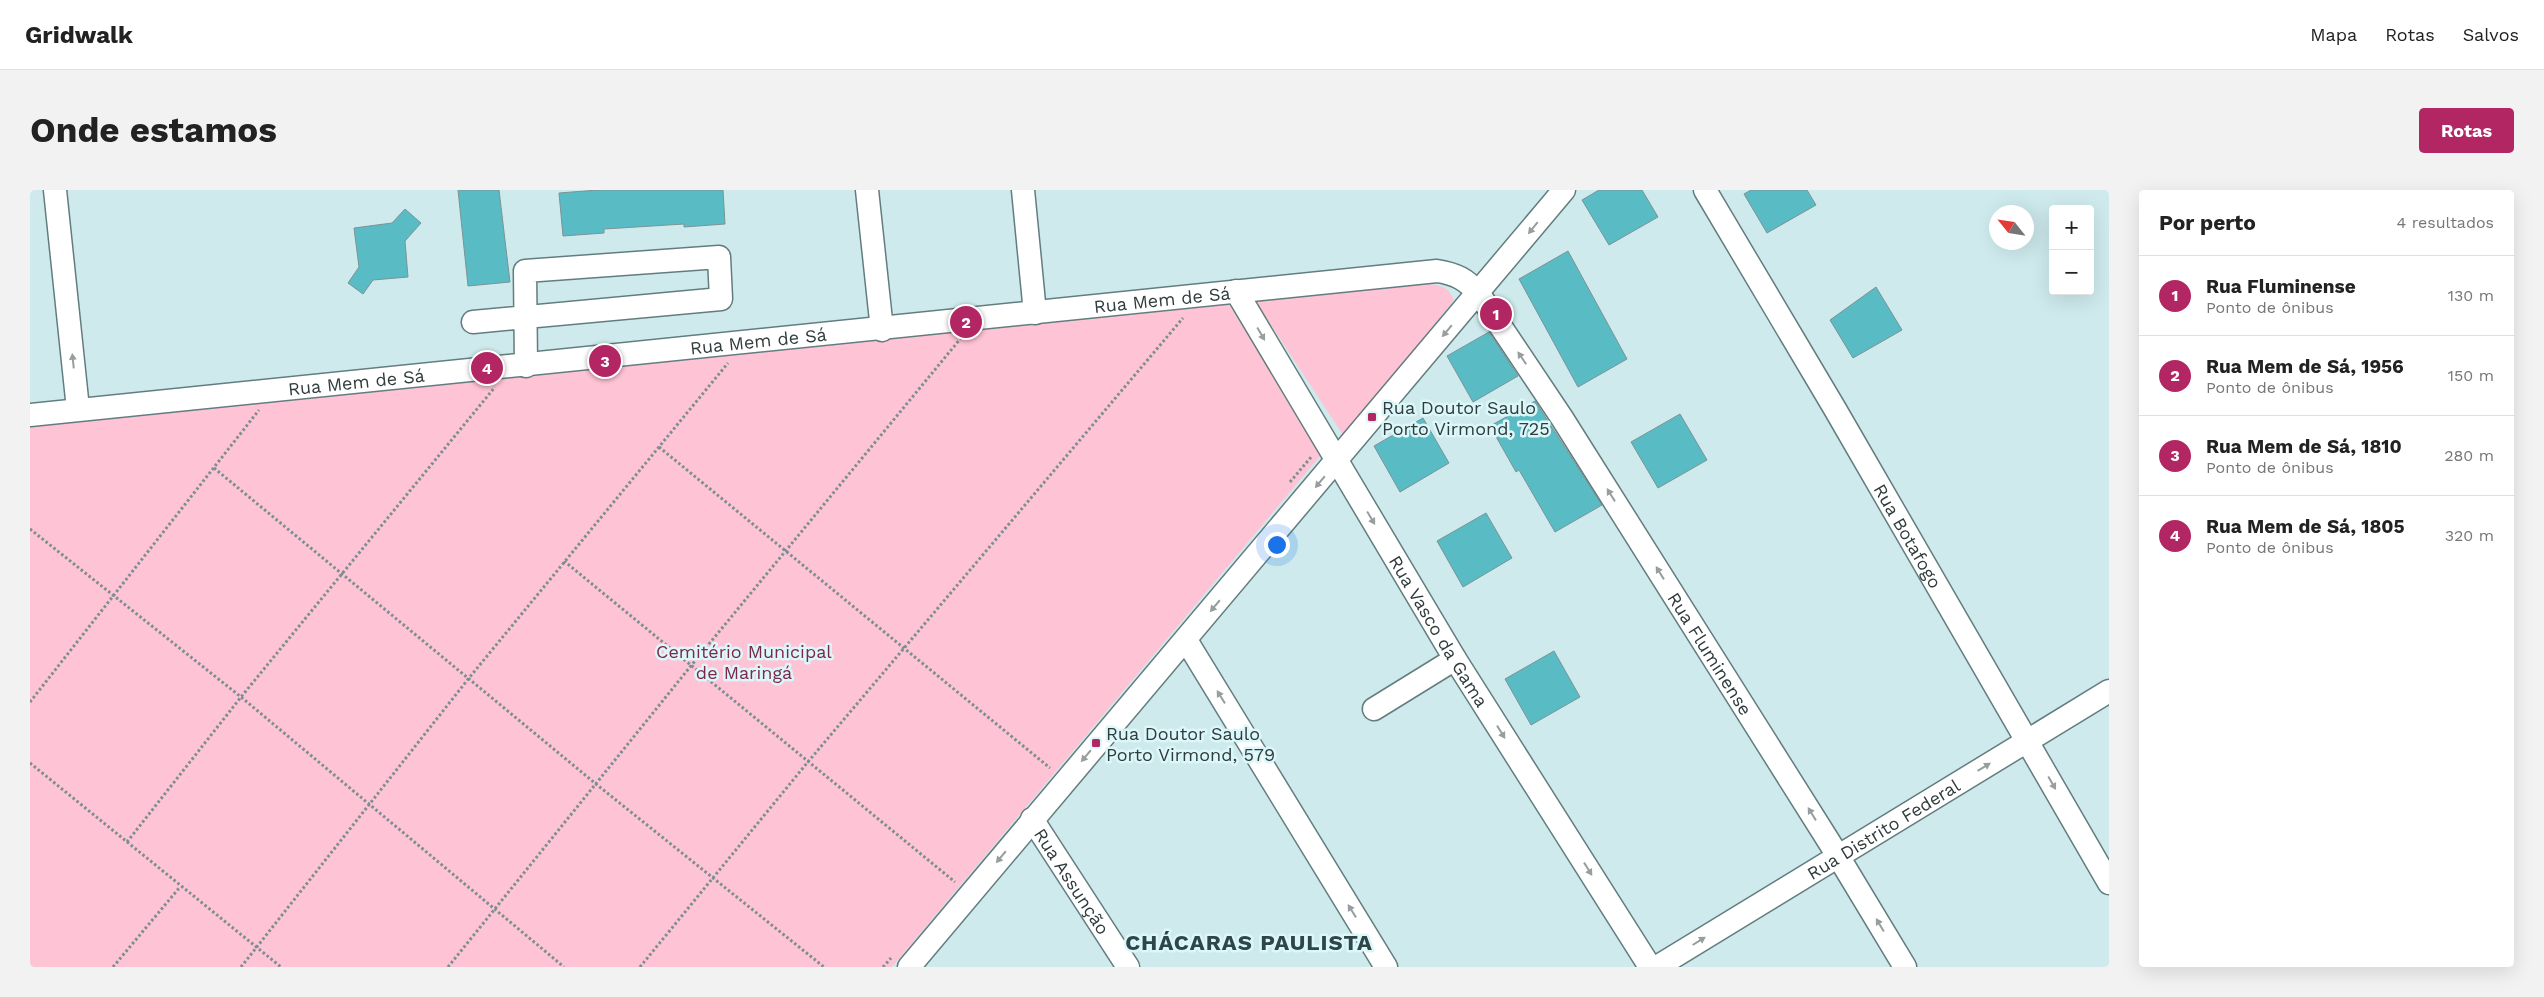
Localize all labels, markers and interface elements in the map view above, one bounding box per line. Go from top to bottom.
text: Gridwalk [25,21,133,49]
text: Mapa [2310,24,2357,45]
text: Rotas [2385,24,2435,45]
text: Salvos [2463,24,2519,45]
button: Rotas [2419,108,2514,153]
text: Onde estamos [30,109,277,151]
north arrow [1989,205,2034,250]
map controls [2049,205,2094,295]
button: + [2049,205,2094,250]
text: Por perto [2159,210,2256,235]
text: 4 resultados [2397,213,2494,232]
one-way arrow [1527,221,1538,234]
button: − [2049,250,2094,295]
text: Rua Fluminense [2206,275,2356,298]
street label: Rua Mem de Sá [1093,282,1231,317]
text: 1 [2172,286,2178,305]
text: 130 m [2448,286,2494,305]
pin: 1 [1480,295,1512,333]
text: Ponto de ônibus [2206,298,2334,317]
pin: 2 [950,303,982,341]
street label: Rua Mem de Sá [689,323,827,358]
one-way arrow [1442,325,1453,337]
one-way arrow [1257,326,1265,341]
pin: 3 [589,342,621,380]
pin: 4 [471,349,503,387]
one-way arrow [1518,352,1527,365]
one-way arrow [69,353,77,369]
text: Rua Mem de Sá, 1956 [2206,355,2404,378]
street label: Rua Mem de Sá [287,364,426,399]
text: 2 [2170,366,2180,385]
text: 150 m [2448,366,2494,385]
text: Ponto de ônibus [2206,378,2334,397]
place label: Rua Doutor Saulo Porto Virmond, 725 [1382,397,1550,439]
marker: Rua Doutor Saulo Porto Virmond, 725 [1366,411,1378,423]
text: Rua Mem de Sá, 1810 [2206,435,2402,458]
text: 3 [2170,446,2180,465]
text: 280 m [2444,446,2494,465]
text: Ponto de ônibus [2206,458,2334,477]
one-way arrow [1314,475,1325,488]
street label: Rua Botafogo [1870,480,1947,592]
one-way arrow [1606,488,1615,502]
one-way arrow [1366,512,1375,525]
text: Rua Mem de Sá, 1805 [2206,515,2405,538]
text: 4 [2170,526,2180,545]
text: 320 m [2445,526,2494,545]
your location [1264,532,1290,558]
text: Ponto de ônibus [2206,538,2334,557]
street label: Rua Vasco da Gama [1385,551,1493,711]
one-way arrow [1655,567,1665,580]
street label: Rua Fluminense [1664,588,1757,719]
one-way arrow [1210,600,1221,612]
park label: Cemitério Municipal de Maringá [656,641,832,683]
one-way arrow [1216,691,1226,704]
place label: Rua Doutor Saulo Porto Virmond, 579 [1106,723,1275,765]
one-way arrow [1496,725,1506,738]
marker: Rua Doutor Saulo Porto Virmond, 579 [1090,737,1102,749]
one-way arrow [1081,749,1092,762]
one-way arrow [1978,762,1991,771]
street label: Rua Distrito Federal [1803,774,1964,883]
one-way arrow [2047,776,2056,789]
one-way arrow [1807,808,1817,821]
street label: Rua Assunção [1030,824,1114,938]
one-way arrow [995,850,1007,862]
one-way arrow [1583,862,1593,875]
one-way arrow [1347,904,1356,917]
one-way arrow [1875,919,1884,932]
district label: CHÁCARAS PAULISTA [1125,930,1373,955]
one-way arrow [1692,937,1705,946]

